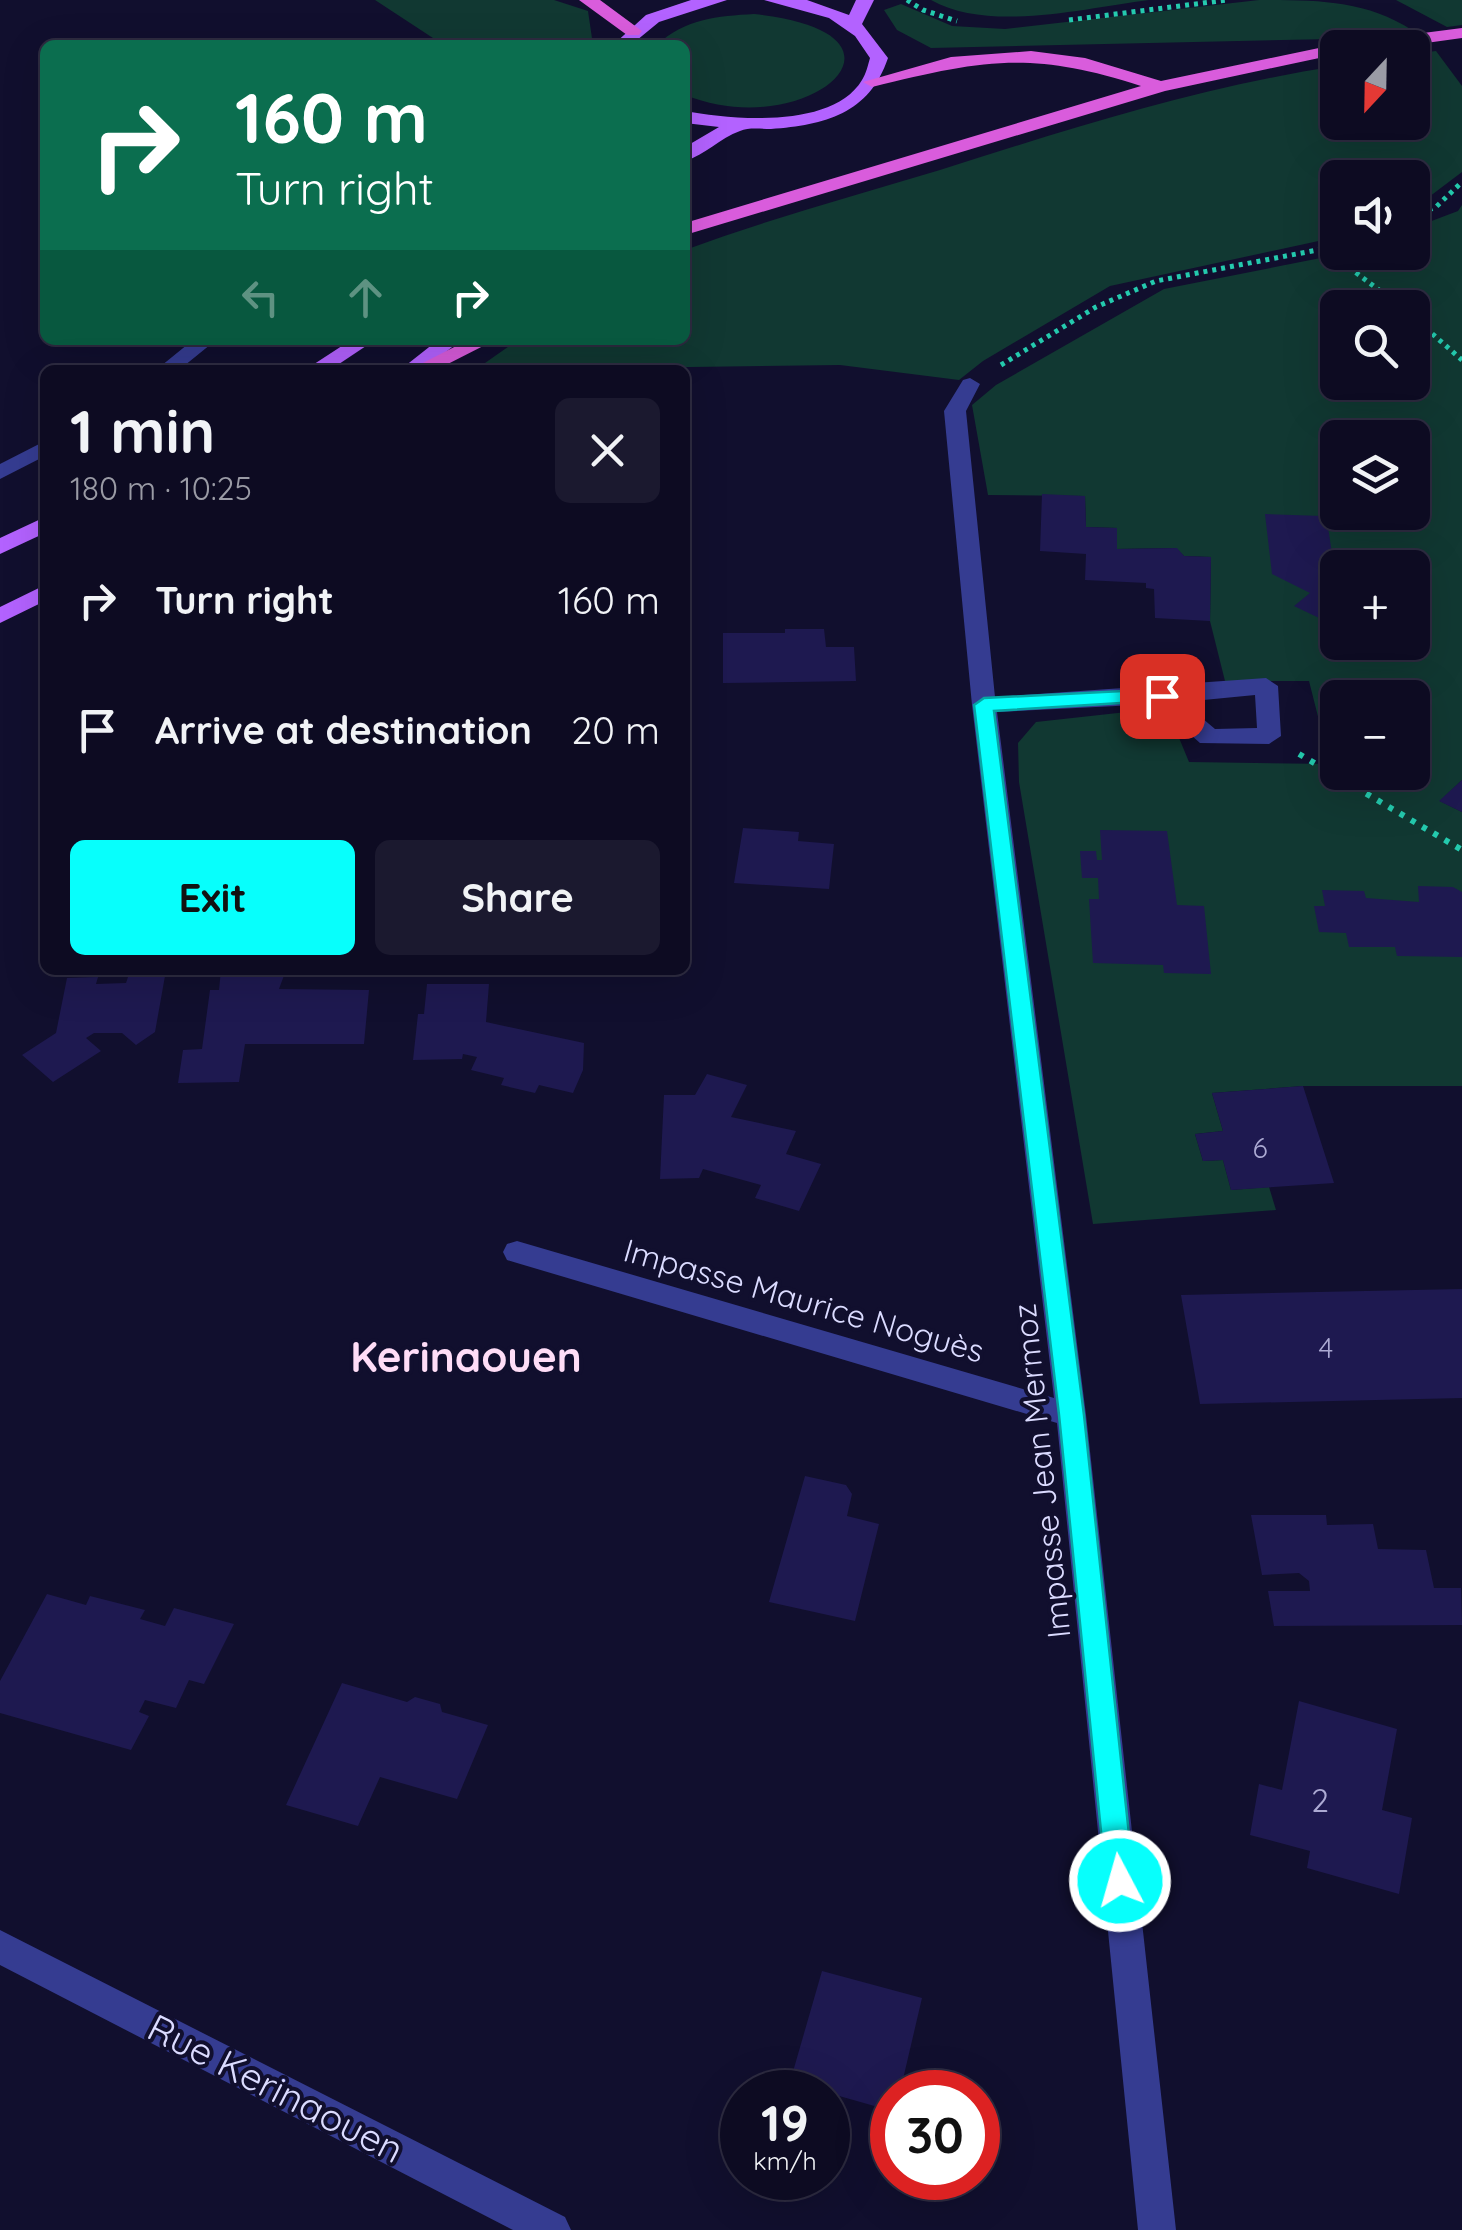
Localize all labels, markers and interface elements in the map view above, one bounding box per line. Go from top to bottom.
north arrow [1320,30,1430,140]
map controls [1320,30,1430,790]
text: 160 m [235,73,428,161]
icon: right [70,80,200,210]
text: Turn right [235,160,434,216]
button: sound [1320,160,1430,270]
icon: left [233,270,288,325]
icon: ahead [338,270,393,325]
icon: right [443,270,498,325]
button: search [1320,290,1430,400]
text: 1 min [70,393,215,468]
button: close [555,398,660,503]
button: layers [1320,420,1430,530]
text: 180 m · 10:25 [70,468,252,508]
button: + [1320,550,1430,660]
icon: right [70,573,125,628]
text: Turn right [155,576,334,624]
text: 160 m [558,576,660,624]
pin [1120,654,1205,739]
icon: arrive [1135,669,1190,724]
button: − [1320,680,1430,790]
icon: arrive [70,703,125,758]
text: Arrive at destination [155,706,532,754]
text: 20 m [571,706,660,754]
button: Exit [70,840,355,955]
button: Share [375,840,660,955]
house number: 6 [1252,1130,1268,1165]
street label: Impasse Maurice Noguès [619,1229,989,1371]
street label: Impasse Jean Mermoz [1004,1302,1078,1640]
district label: Kerinaouen [350,1330,582,1383]
house number: 4 [1319,1330,1333,1365]
house number: 2 [1311,1780,1329,1820]
position arrow [1068,1829,1172,1933]
street label: Rue Kerinaouen [140,2003,412,2173]
speed limit sign: 30 [870,2070,1000,2200]
text: 19 [761,2091,809,2154]
text: km/h [753,2145,817,2176]

